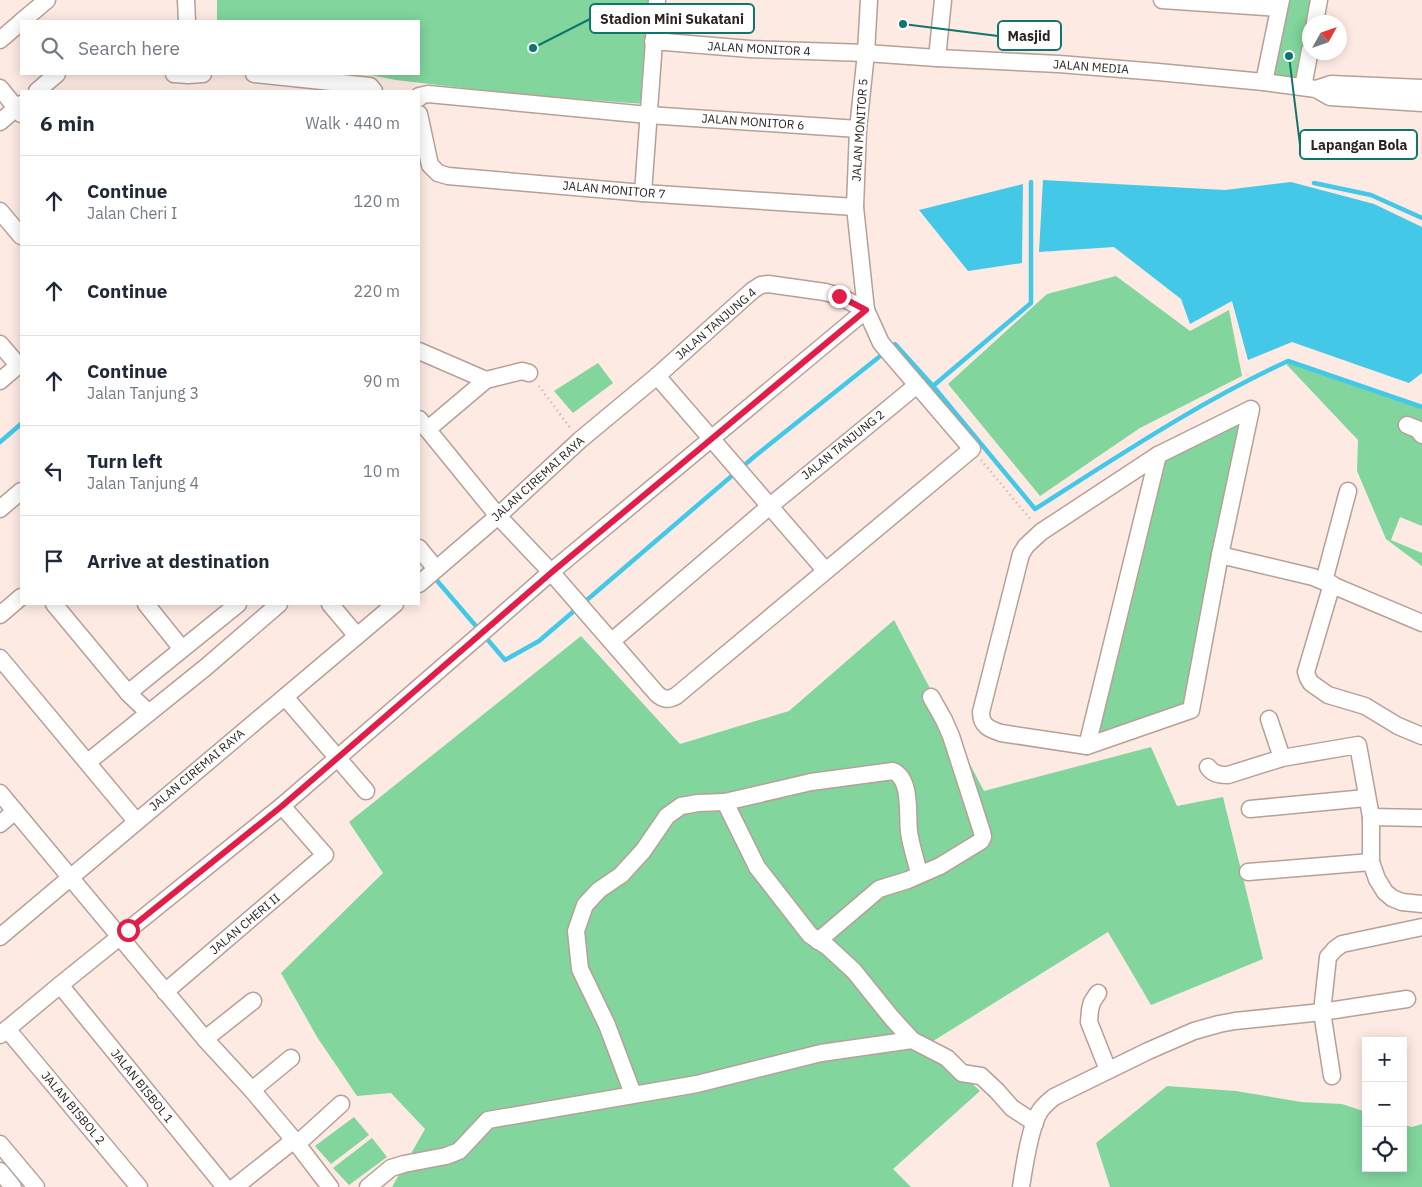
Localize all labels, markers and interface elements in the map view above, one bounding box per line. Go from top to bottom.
callout: Stadion Mini Sukatani [590,4,754,33]
text: Stadion Mini Sukatani [600,10,744,28]
north arrow [1302,15,1347,60]
search box [20,20,420,75]
callout: Masjid [998,21,1061,50]
text: Masjid [1007,27,1051,45]
icon: search [38,34,66,62]
text: Search here [78,36,180,60]
street label: JALAN MONITOR 4 [707,38,811,59]
street label: JALAN MEDIA [1052,56,1130,77]
street label: JALAN MONITOR 5 [848,78,871,182]
text: 6 min [40,109,95,137]
street label: JALAN MONITOR 6 [701,110,805,133]
text: Walk · 440 m [305,113,400,133]
callout: Lapangan Bola [1300,130,1417,159]
text: Lapangan Bola [1310,136,1408,154]
street label: JALAN MONITOR 7 [562,178,666,201]
text: Continue [87,179,167,203]
icon: ahead [40,187,68,215]
text: 120 m [353,191,400,211]
text: Jalan Cheri I [87,203,177,223]
icon: ahead [40,277,68,305]
text: Continue [87,279,167,303]
text: 220 m [353,281,400,301]
street label: JALAN TANJUNG 4 [672,284,759,363]
route end [828,285,851,308]
text: Continue [87,359,167,383]
icon: ahead [40,367,68,395]
text: 90 m [363,371,400,391]
text: Jalan Tanjung 3 [87,383,199,403]
street label: JALAN TANJUNG 2 [798,407,887,483]
street label: JALAN CIREMAI RAYA [488,433,587,524]
text: Turn left [87,449,163,473]
icon: left [40,457,68,485]
text: 10 m [363,461,400,481]
text: Jalan Tanjung 4 [87,473,199,493]
icon: arrive [40,547,68,575]
text: Arrive at destination [87,549,270,573]
street label: JALAN CIREMAI RAYA [146,725,248,814]
street label: JALAN CHERI II [207,890,283,957]
route start [117,919,140,942]
map controls [1362,1037,1407,1172]
button: + [1362,1037,1407,1082]
street label: JALAN BISBOL 1 [108,1046,177,1126]
street label: JALAN BISBOL 2 [38,1068,108,1147]
button: − [1362,1082,1407,1127]
button: locate [1362,1127,1407,1172]

